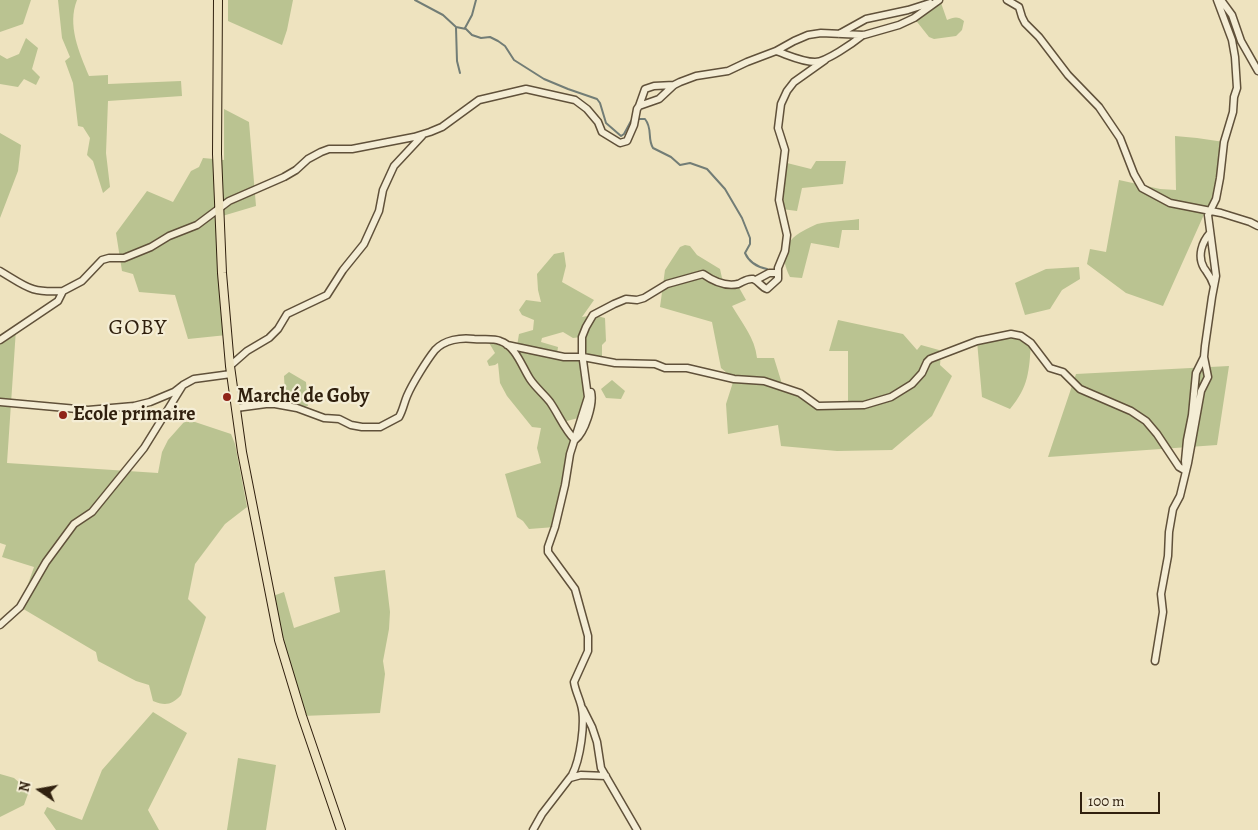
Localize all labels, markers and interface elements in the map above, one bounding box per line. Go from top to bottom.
district label: GOBY [108,316,168,342]
place label: Marché de Goby [237,385,369,409]
marker: Marché de Goby [221,391,233,403]
place label: Ecole primaire [73,403,195,427]
marker: Ecole primaire [57,409,69,421]
north arrow [15,765,65,815]
text: N [14,780,35,794]
scale bar [1083,782,1163,814]
text: 100 m [1088,791,1125,811]

